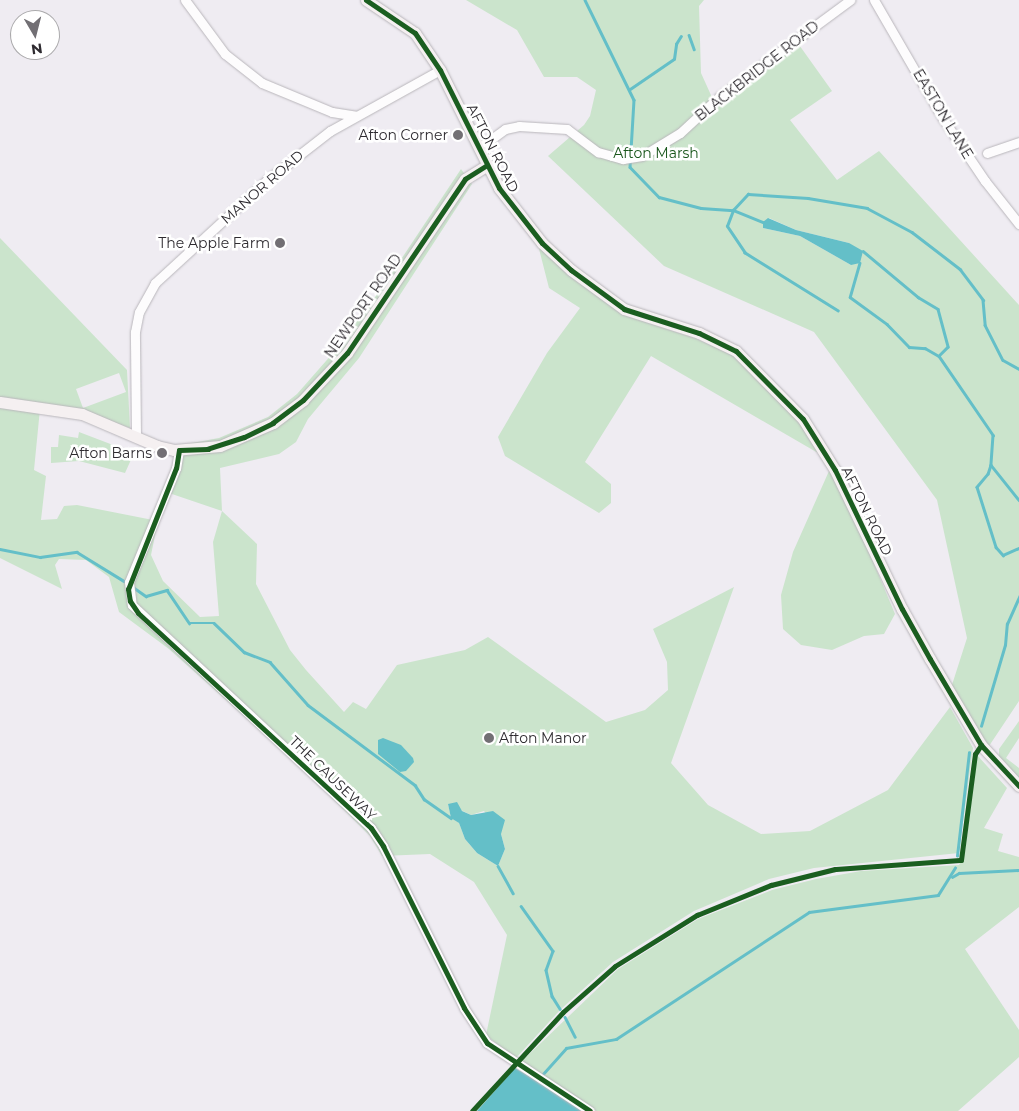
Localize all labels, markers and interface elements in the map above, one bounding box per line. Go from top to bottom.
north arrow [10,10,60,60]
street label: BLACKBRIDGE ROAD [692,18,822,124]
text: N [30,39,44,59]
street label: EASTON LANE [910,66,976,162]
street label: AFTON ROAD [463,101,523,195]
place label: Afton Corner [358,127,448,143]
marker: Afton Corner [452,129,464,141]
park label: Afton Marsh [613,145,699,161]
street label: MANOR ROAD [217,147,307,227]
place label: The Apple Farm [158,235,270,251]
marker: The Apple Farm [274,237,286,249]
street label: NEWPORT ROAD [321,251,405,361]
place label: Afton Barns [69,445,152,461]
marker: Afton Barns [156,447,168,459]
street label: AFTON ROAD [838,464,896,558]
place label: Afton Manor [499,730,587,746]
street label: THE CAUSEWAY [286,732,380,824]
marker: Afton Manor [483,732,495,744]

